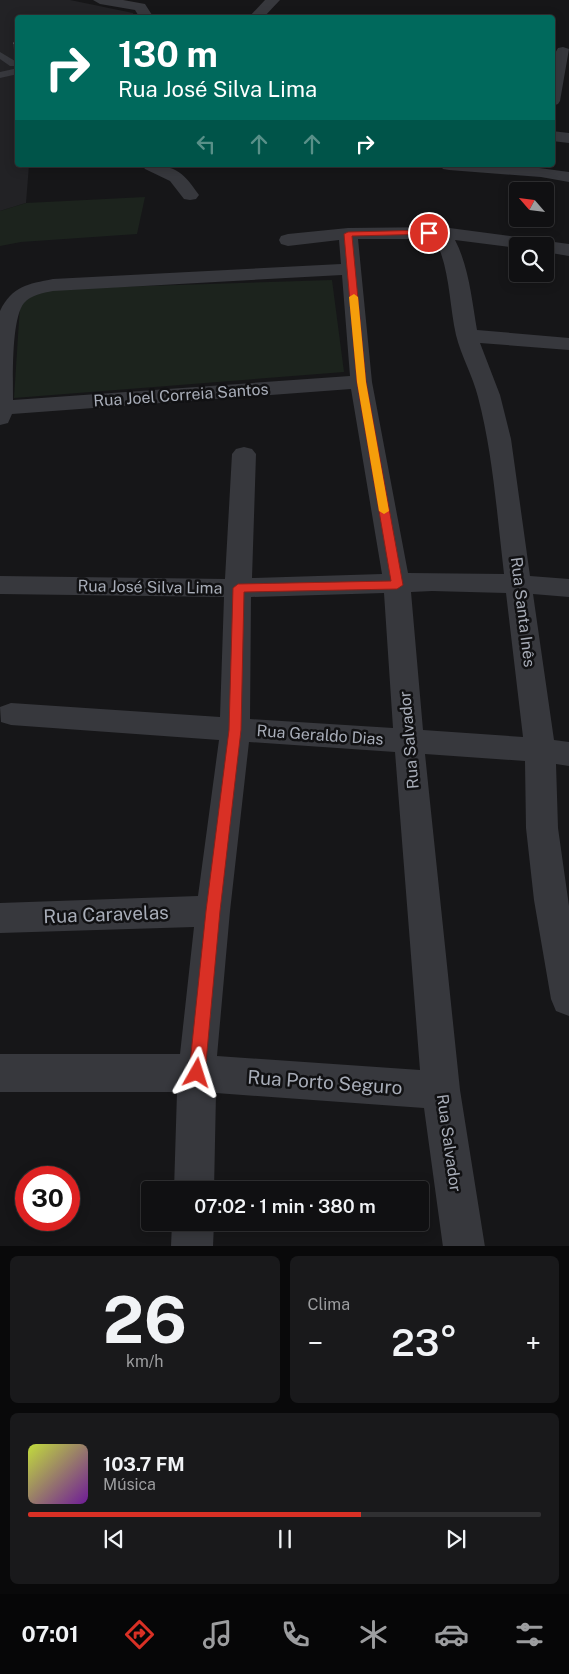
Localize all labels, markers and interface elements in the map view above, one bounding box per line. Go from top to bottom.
text: 130 m [118,34,218,75]
icon: right [35,35,100,100]
text: Rua José Silva Lima [118,76,317,102]
icon: left [192,130,220,158]
icon: ahead [245,130,273,158]
icon: ahead [298,130,326,158]
icon: right [351,130,379,158]
north arrow [509,182,554,228]
map controls [509,182,554,282]
pin [408,212,450,254]
icon: arrive [415,219,443,247]
button: search [509,237,554,282]
street label: Rua Joel Correia Santos [93,379,269,411]
street label: Rua Santa Inês [507,556,539,668]
street label: Rua José Silva Lima [77,576,223,598]
street label: Rua Salvador [395,690,423,790]
street label: Rua Geraldo Dias [256,721,384,749]
street label: Rua Caravelas [43,901,169,927]
position arrow [170,1046,222,1098]
street label: Rua Porto Seguro [247,1066,403,1098]
street label: Rua Salvador [433,1093,465,1193]
speed limit sign: 30 [15,1166,80,1231]
text: 07:02 · 1 min · 380 m [194,1195,376,1217]
text: 26 [103,1281,187,1358]
text: Clima [308,1295,350,1314]
text: 23° [391,1320,457,1365]
text: − [308,1326,323,1359]
text: + [525,1326,541,1359]
text: km/h [126,1352,164,1371]
text: 103.7 FM [103,1453,185,1475]
text: Música [103,1475,156,1494]
icon: previous [100,1525,128,1553]
icon: pause [271,1525,299,1553]
icon: next [442,1525,470,1553]
icon: directions [122,1617,157,1652]
icon: music [200,1617,235,1652]
icon: phone [278,1617,313,1652]
icon: climate [356,1617,391,1652]
icon: car [434,1617,469,1652]
icon: filters [512,1617,547,1652]
text: 07:01 [22,1621,79,1647]

